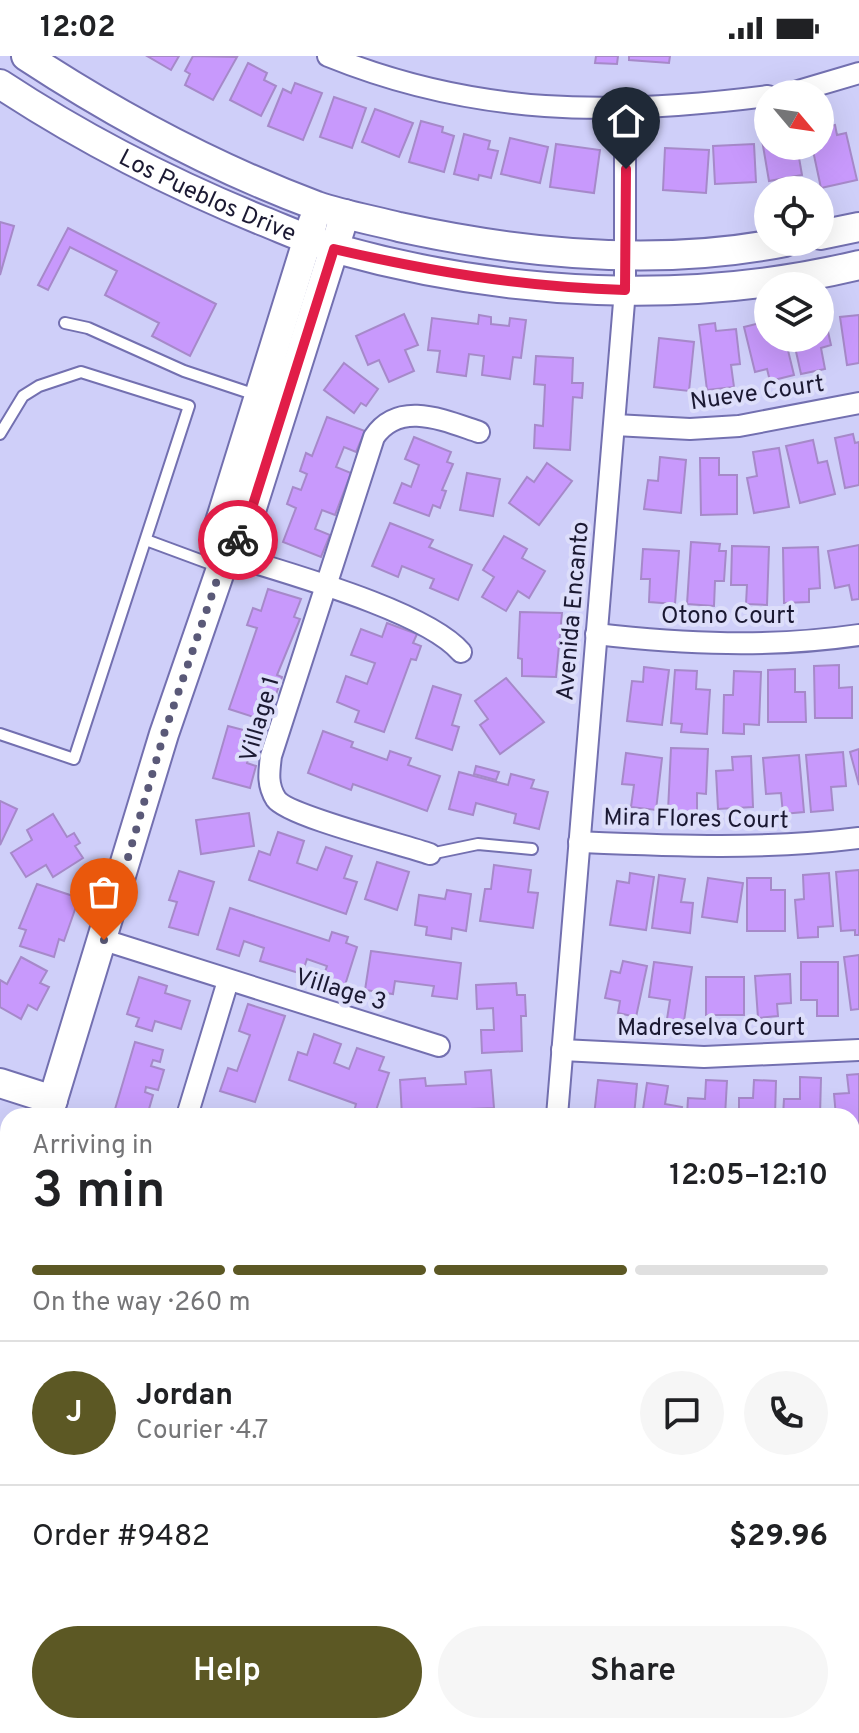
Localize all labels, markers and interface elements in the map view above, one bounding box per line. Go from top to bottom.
text: 12:02 [40,10,116,47]
north arrow [754,80,834,160]
map controls [754,80,834,352]
pin [592,87,660,169]
icon: home [604,99,648,143]
street label: Los Pueblos Drive [113,144,300,250]
button: locate [754,176,834,256]
button: layers [754,272,834,352]
street label: Nueve Court [688,370,826,418]
courier [198,500,278,580]
icon: bike [216,518,260,562]
street label: Avenida Encanto [551,520,597,702]
street label: Otono Court [661,602,795,632]
street label: Village 1 [234,673,287,766]
street label: Mira Flores Court [603,803,789,837]
pin [70,858,138,940]
icon: bag [82,870,126,914]
street label: Village 3 [291,963,390,1019]
street label: Madreselva Court [617,1014,805,1044]
text: Arriving in [32,1130,153,1163]
text: 12:05–12:10 [669,1158,828,1195]
text: 3 min [32,1160,165,1226]
text: On the way · 260 m [32,1287,250,1320]
button: chat [640,1371,724,1455]
button: phone [744,1371,828,1455]
text: Jordan [136,1378,233,1415]
text: J [66,1395,82,1432]
text: Courier · 4.7 [136,1415,268,1448]
text: Order #9482 [32,1519,210,1556]
text: $29.96 [729,1519,828,1556]
button: Help [32,1626,422,1718]
button: Share [438,1626,828,1718]

